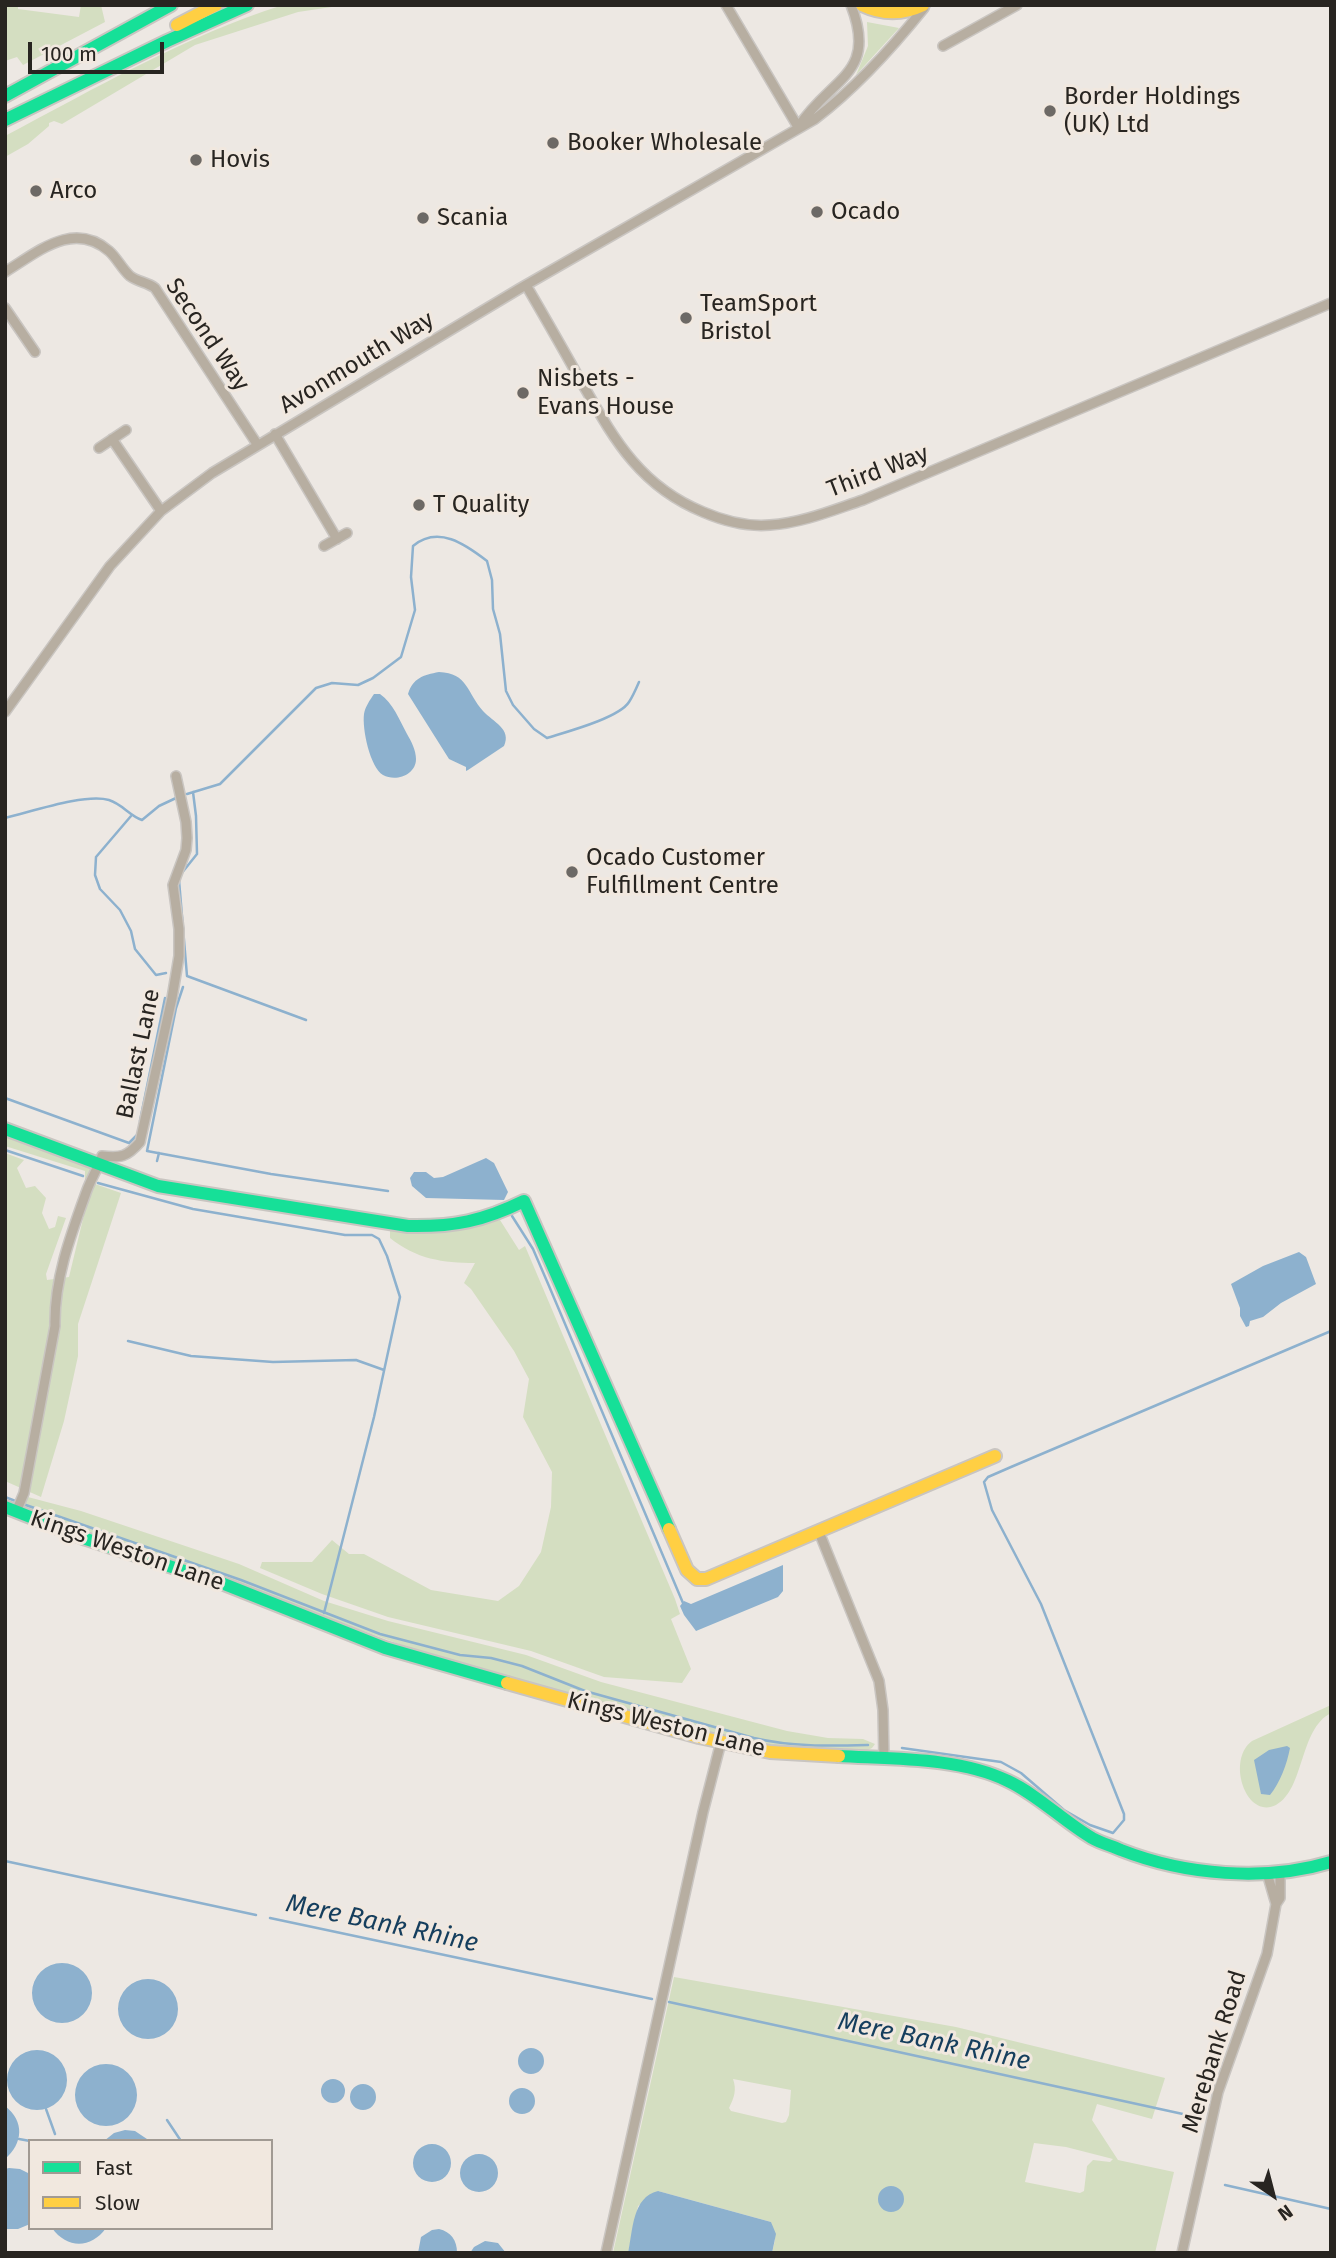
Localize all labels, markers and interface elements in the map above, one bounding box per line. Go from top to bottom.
scale bar [32,28,168,72]
text: 100 m [41,41,97,67]
place label: Border Holdings (UK) Ltd [1064,83,1240,139]
marker: Border Holdings (UK) Ltd [1042,103,1058,119]
place label: Booker Wholesale [567,129,762,157]
marker: Booker Wholesale [545,135,561,151]
place label: Hovis [210,146,270,174]
marker: Hovis [188,152,204,168]
place label: Arco [50,177,97,205]
marker: Arco [28,183,44,199]
place label: Ocado [831,198,900,226]
place label: Scania [437,204,508,232]
marker: Ocado [809,204,825,220]
marker: Scania [415,210,431,226]
street label: Second Way [159,273,255,397]
place label: TeamSport Bristol [700,290,817,346]
street label: Avonmouth Way [275,306,439,420]
marker: TeamSport Bristol [678,310,694,326]
place label: Nisbets - Evans House [537,365,674,421]
marker: Nisbets - Evans House [515,385,531,401]
street label: Third Way [823,440,933,504]
place label: T Quality [433,491,529,519]
marker: T Quality [411,497,427,513]
place label: Ocado Customer Fulfillment Centre [586,844,779,900]
marker: Ocado Customer Fulfillment Centre [564,864,580,880]
street label: Ballast Lane [111,986,167,1122]
street label: Kings Weston Lane [26,1504,228,1598]
street label: Kings Weston Lane [564,1686,768,1764]
water label: Mere Bank Rhine [283,1888,481,1960]
street label: Merebank Road [1177,1967,1253,2137]
water label: Mere Bank Rhine [835,2006,1033,2078]
legend [28,2139,273,2230]
text: Fast [95,2155,133,2181]
north arrow [1238,2160,1308,2230]
text: Slow [95,2190,140,2216]
text: N [1274,2200,1297,2226]

